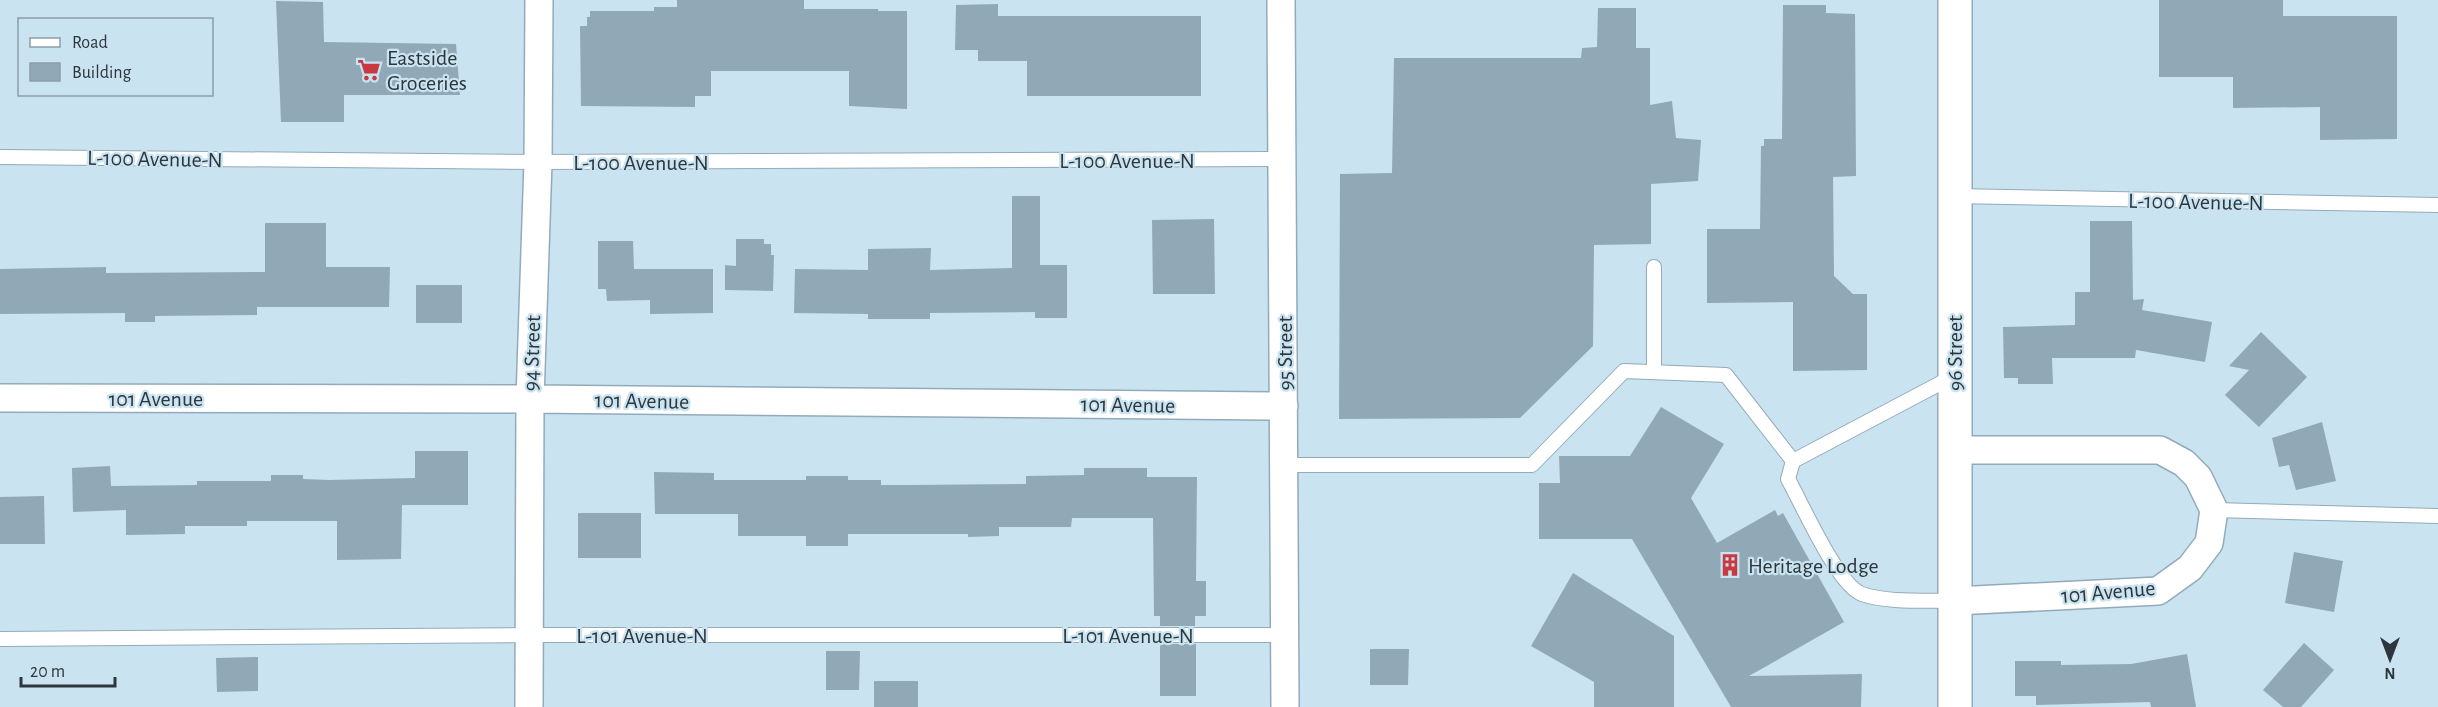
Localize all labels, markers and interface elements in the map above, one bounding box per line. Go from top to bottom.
legend [18,18,213,96]
text: Road [72,34,108,52]
place label: Eastside Groceries [387,47,467,94]
supermarket icon: Eastside Groceries [356,57,382,83]
text: Building [72,64,132,82]
street label: L-100 Avenue-N [87,147,223,171]
street label: L-100 Avenue-N [1059,150,1195,172]
street label: L-100 Avenue-N [573,152,709,174]
street label: L-100 Avenue-N [2128,190,2264,214]
street label: 94 Street [520,315,544,392]
street label: 96 Street [1944,315,1966,391]
street label: 95 Street [1274,316,1296,390]
street label: 101 Avenue [109,388,203,410]
street label: 101 Avenue [595,389,689,413]
street label: 101 Avenue [1081,393,1175,417]
building icon: Heritage Lodge [1717,552,1743,578]
place label: Heritage Lodge [1748,555,1879,577]
street label: 101 Avenue [2060,577,2156,607]
street label: L-101 Avenue-N [576,625,708,647]
street label: L-101 Avenue-N [1062,625,1194,647]
north arrow [2360,629,2420,689]
scale bar [21,650,116,688]
text: 20 m [30,663,65,681]
text: N [2384,665,2396,681]

